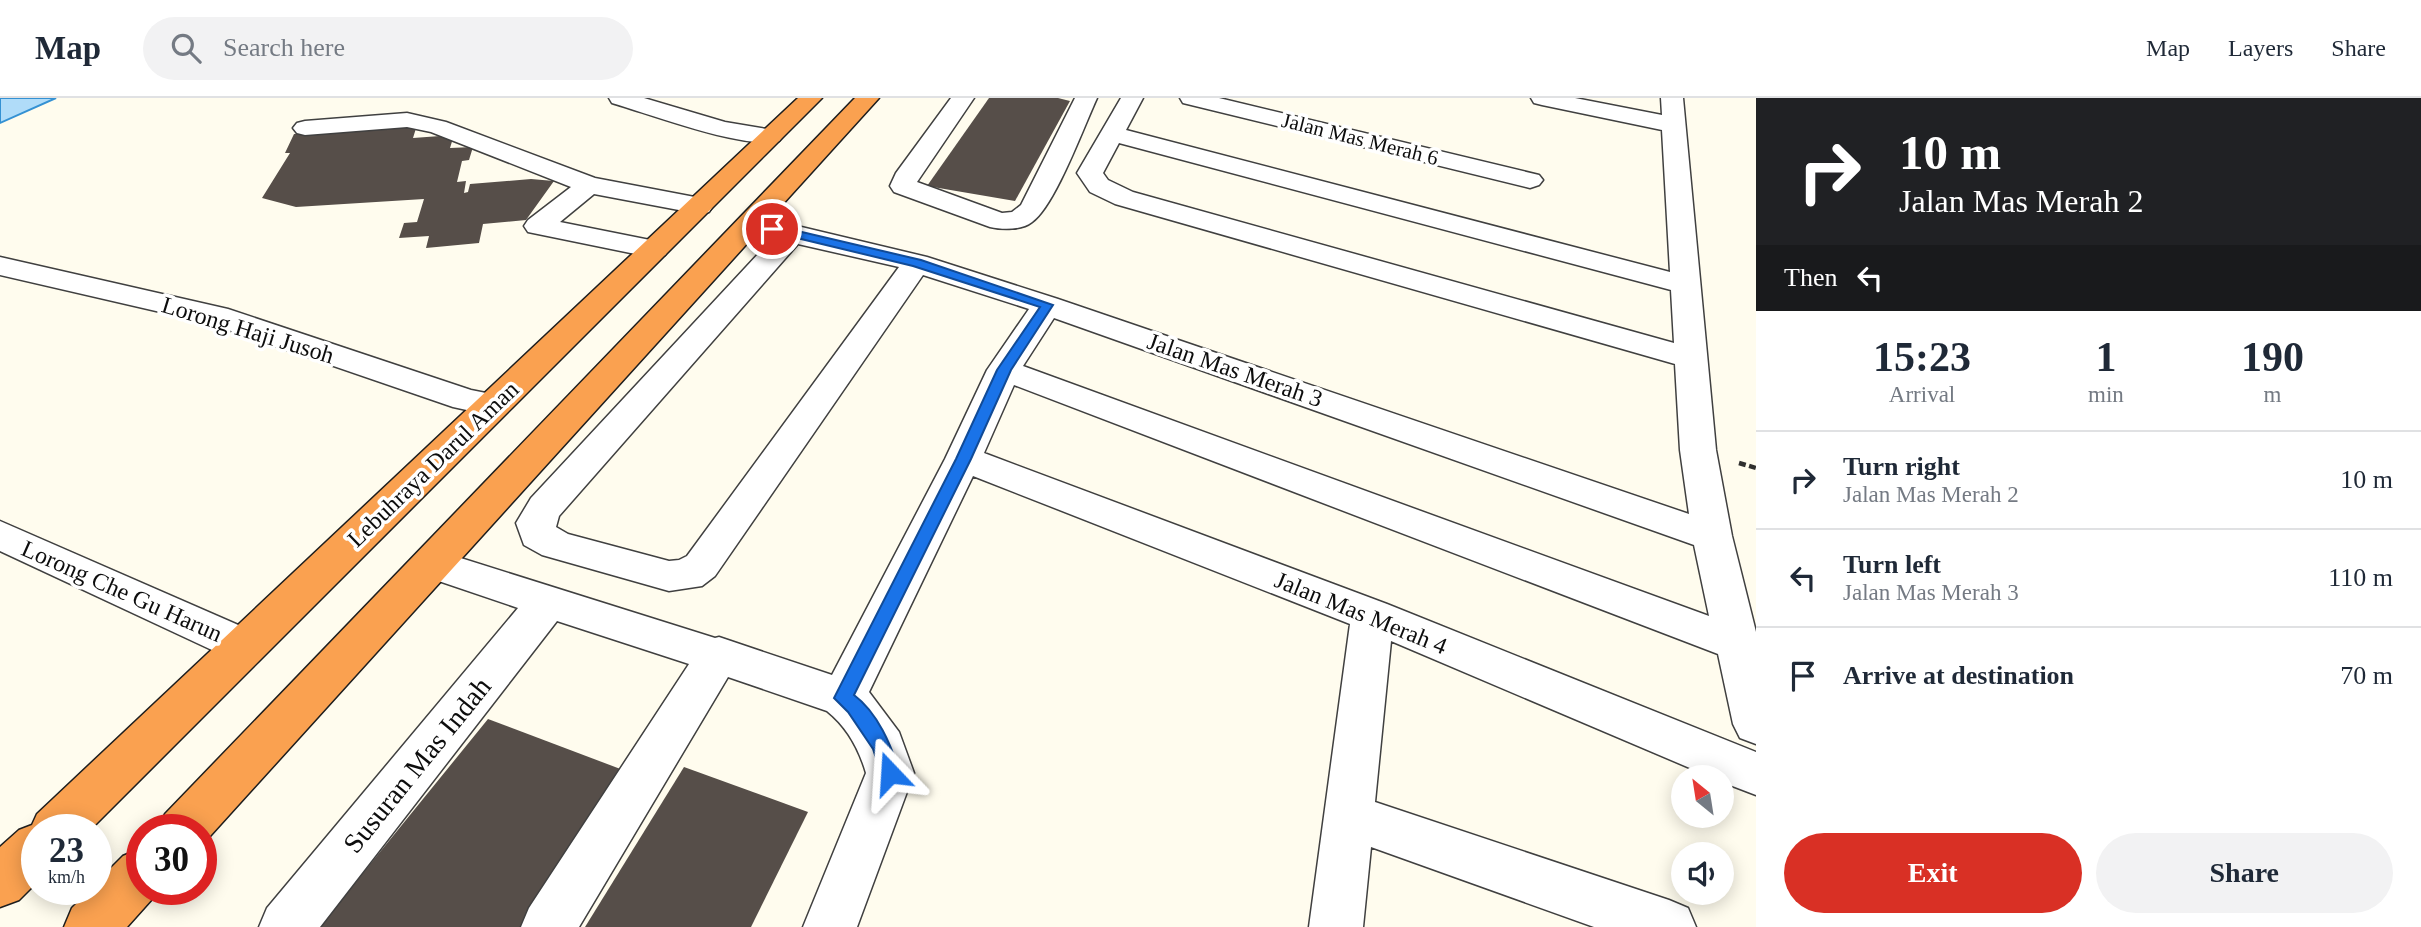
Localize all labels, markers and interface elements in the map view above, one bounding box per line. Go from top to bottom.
search box [143,17,633,80]
icon: search [167,29,205,67]
text: Map [35,30,101,66]
text: Search here [223,33,345,62]
text: Map [2146,35,2190,61]
text: Layers [2228,35,2293,61]
text: Share [2331,35,2386,61]
street label: Jalan Mas Merah 6 [1279,108,1441,170]
text: 10 m [1899,125,2001,180]
icon: right [1784,126,1875,217]
text: Jalan Mas Merah 2 [1899,183,2143,219]
pin [742,199,802,259]
icon: arrive [753,210,791,248]
icon: left [1851,259,1889,297]
text: Then [1784,263,1837,292]
street label: Lorong Haji Jusoh [159,291,337,369]
street label: Jalan Mas Merah 3 [1144,328,1326,412]
text: 15:23 [1873,334,1971,380]
text: 1 [2095,334,2116,380]
text: 190 [2241,334,2304,380]
street label: Lebuhraya Darul Aman [342,376,524,552]
text: Arrival [1889,382,1955,407]
text: min [2088,382,2124,407]
text: m [2263,382,2281,407]
text: Turn right [1843,452,1960,481]
icon: right [1784,461,1822,499]
text: 10 m [2340,465,2393,494]
text: Jalan Mas Merah 2 [1843,482,2019,507]
street label: Lorong Che Gu Harun [18,535,226,647]
text: Turn left [1843,550,1941,579]
icon: left [1784,559,1822,597]
text: 110 m [2328,563,2393,592]
street label: Jalan Mas Merah 4 [1271,567,1451,659]
text: Jalan Mas Merah 3 [1843,580,2019,605]
icon: arrive [1784,657,1822,695]
text: Arrive at destination [1843,661,2074,690]
text: 70 m [2340,661,2393,690]
street label: Susuran Mas Indah [337,671,497,859]
position arrow [853,736,927,810]
north arrow [1671,765,1734,828]
map controls [1671,765,1734,905]
speed limit sign: 30 [126,814,217,905]
text: 23 [49,831,84,870]
button: Exit [1784,833,2082,913]
button: Share [2096,833,2393,913]
button: sound [1671,842,1734,905]
text: km/h [48,867,85,887]

